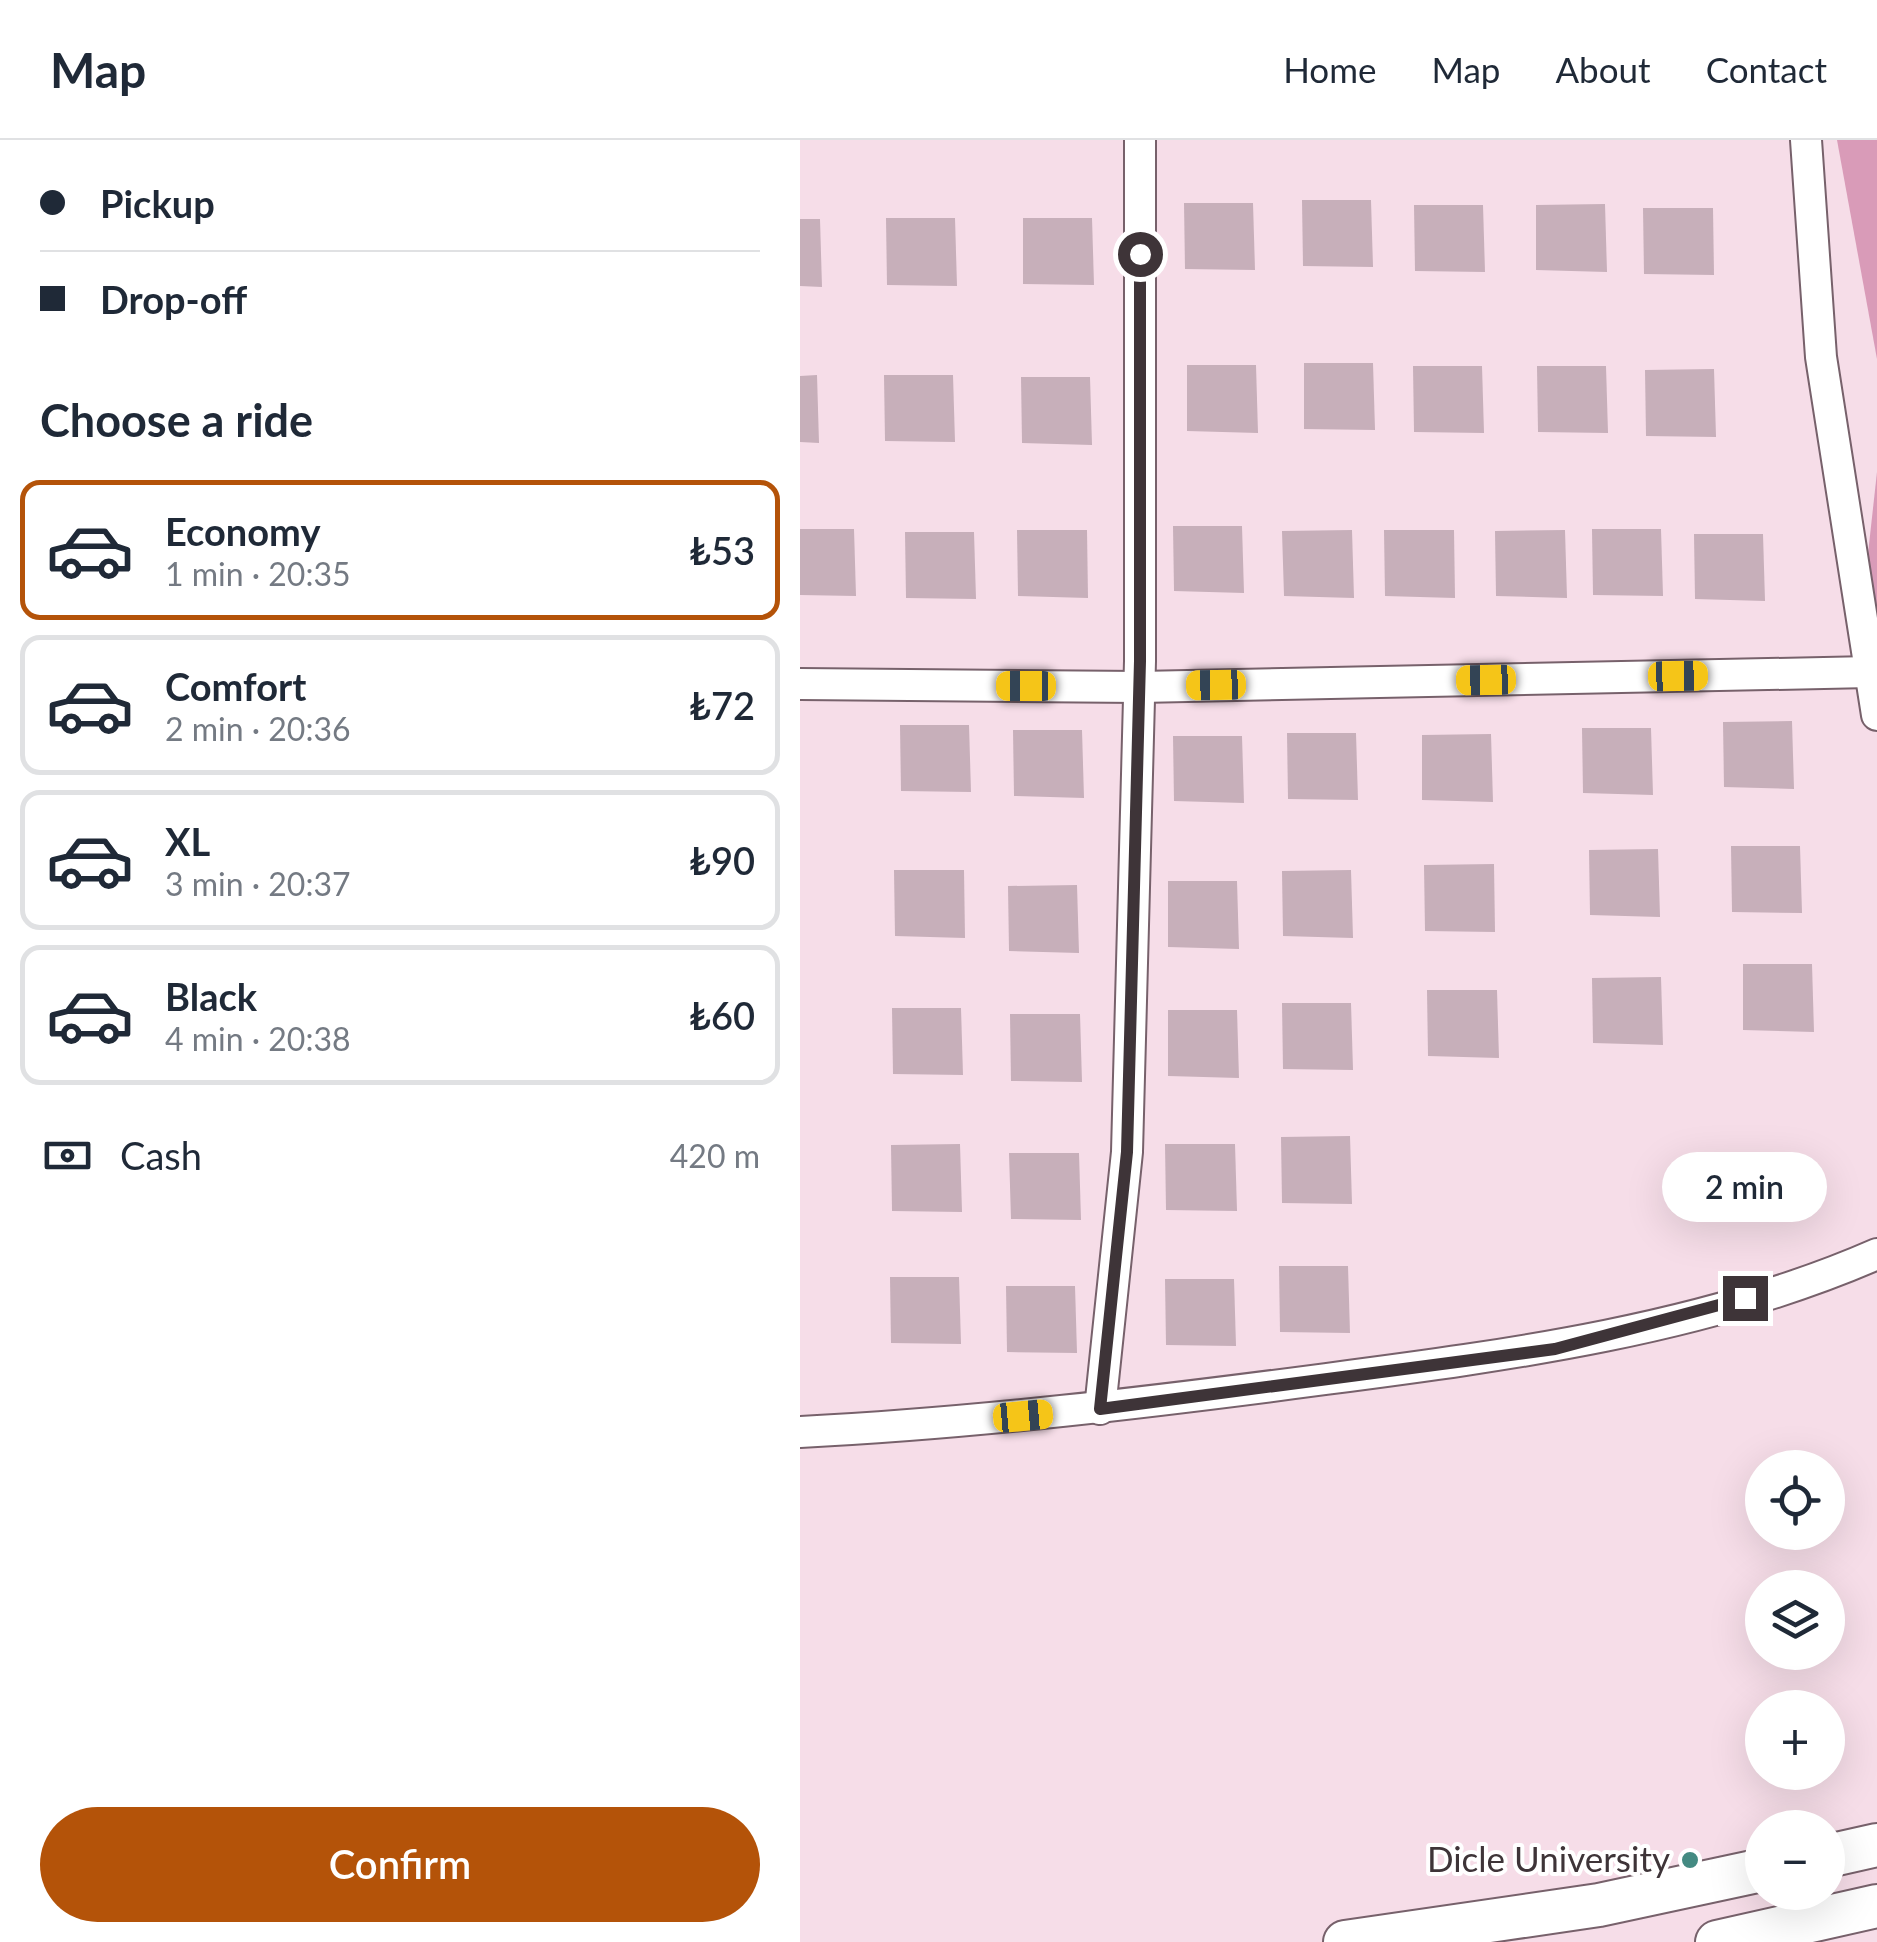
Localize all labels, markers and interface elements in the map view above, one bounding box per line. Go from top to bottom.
text: Map [50,41,146,98]
text: Home [1283,48,1376,90]
text: Map [1431,48,1500,90]
text: About [1555,48,1651,90]
text: Contact [1706,48,1827,90]
text: Pickup [100,180,215,226]
route start [1118,232,1163,277]
text: Drop-off [100,276,247,322]
text: Choose a ride [40,393,313,447]
icon: car [45,505,135,595]
text: Economy [165,508,320,554]
text: ₺53 [689,527,755,573]
text: 1 min · 20:35 [165,554,351,593]
icon: car [45,660,135,750]
car [1648,660,1708,692]
text: Comfort [165,663,306,709]
car [1456,664,1516,696]
car [1186,669,1246,701]
car [996,671,1056,701]
text: ₺72 [689,682,755,728]
text: 2 min · 20:36 [165,709,351,748]
icon: car [45,815,135,905]
text: XL [165,818,210,864]
text: ₺90 [689,837,755,883]
text: 3 min · 20:37 [165,864,351,903]
icon: car [45,970,135,1060]
text: Black [165,973,257,1019]
text: ₺60 [689,992,755,1038]
text: 4 min · 20:38 [165,1019,351,1058]
icon: cash [40,1128,95,1183]
text: Cash [120,1132,202,1178]
text: 420 m [670,1136,760,1175]
callout: 2 min [1662,1153,1828,1223]
text: 2 min [1705,1167,1784,1206]
route end [1723,1276,1768,1321]
car [992,1398,1054,1434]
map controls [1745,1450,1845,1910]
button: locate [1745,1450,1845,1550]
button: layers [1745,1570,1845,1670]
button: + [1745,1690,1845,1790]
button: Confirm [40,1807,760,1922]
button: − [1745,1810,1845,1910]
place label: Dicle University [1427,1837,1670,1879]
marker: Dicle University [1679,1849,1701,1871]

